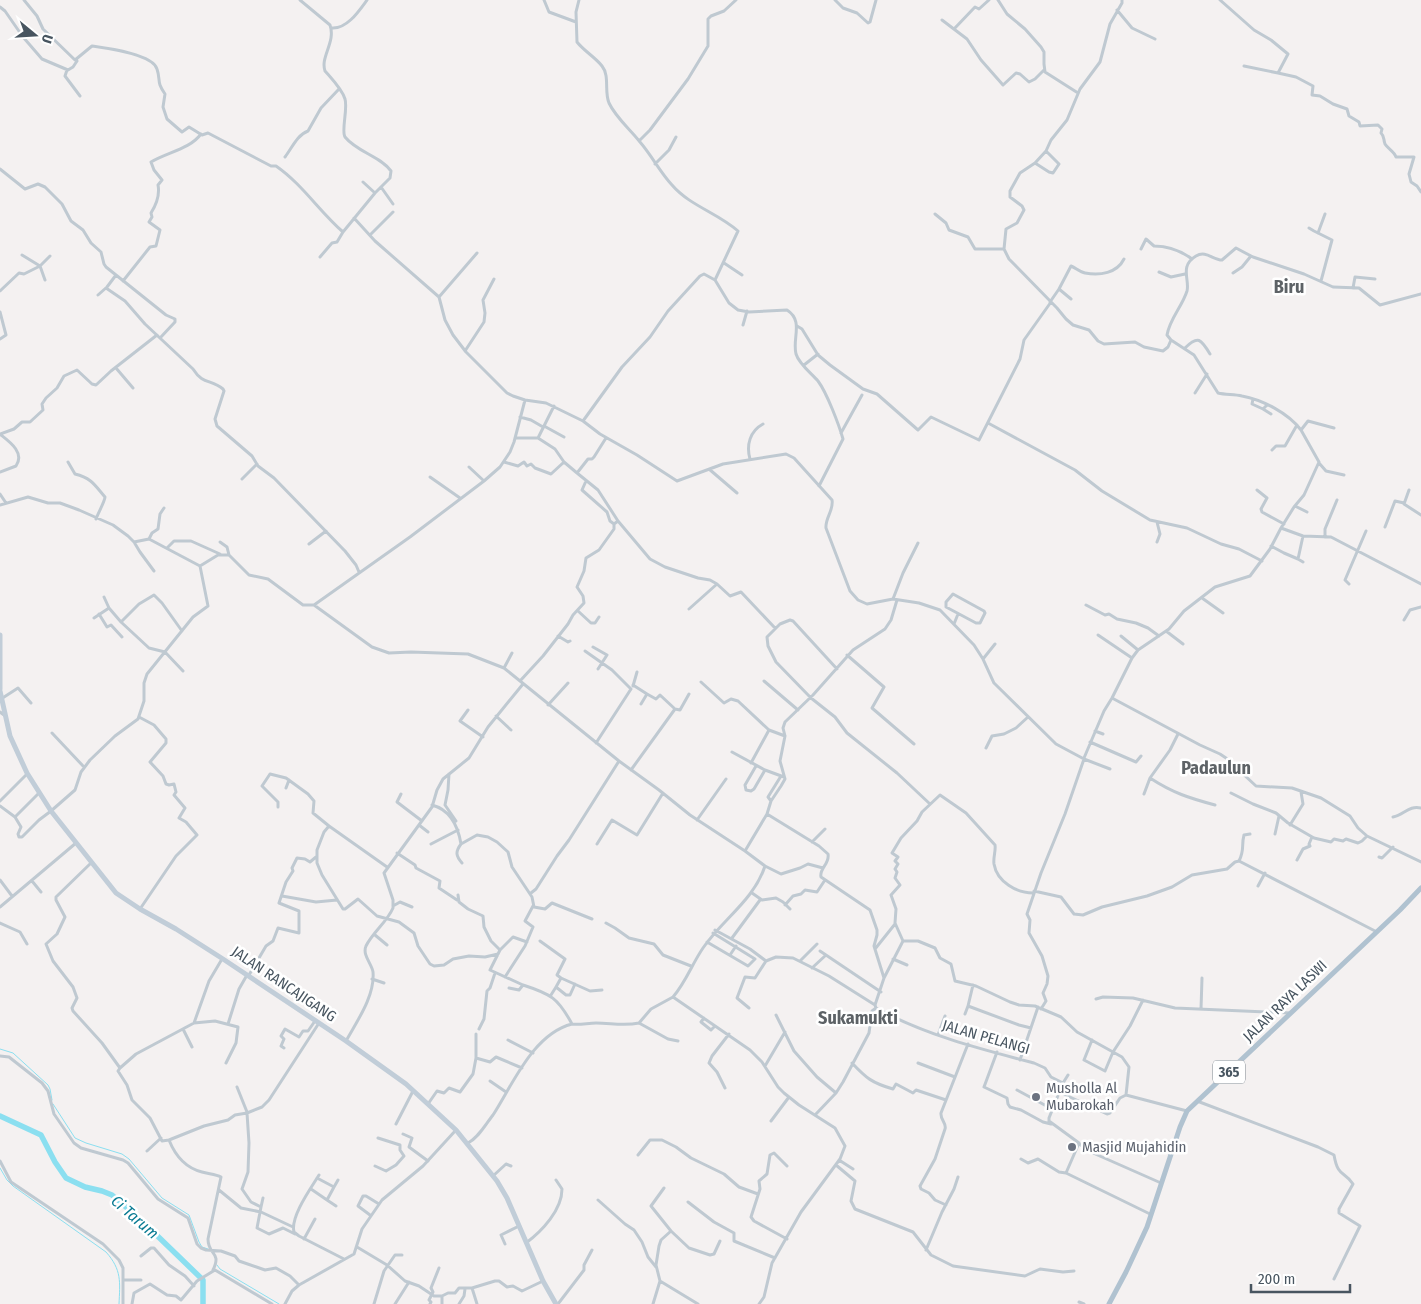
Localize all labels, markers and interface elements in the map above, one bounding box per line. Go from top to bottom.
north arrow [10,10,60,60]
text: U [38,32,56,45]
district label: Biru [1274,276,1304,298]
district label: Padaulun [1181,757,1251,779]
street label: JALAN RANCAJIGANG [228,942,340,1026]
street label: JALAN RAYA LASWI [1239,956,1331,1046]
district label: Sukamukti [818,1007,898,1029]
street label: JALAN PELANGI [940,1016,1032,1058]
road number: 365 [1213,1060,1245,1084]
place label: Musholla Al Mubarokah [1046,1079,1117,1114]
marker: Musholla Al Mubarokah [1030,1091,1042,1103]
place label: Masjid Mujahidin [1082,1138,1187,1156]
marker: Masjid Mujahidin [1066,1141,1078,1153]
water label: Ci Tarum [107,1191,163,1243]
scale bar [1251,1262,1350,1294]
text: 200 m [1258,1270,1295,1288]

